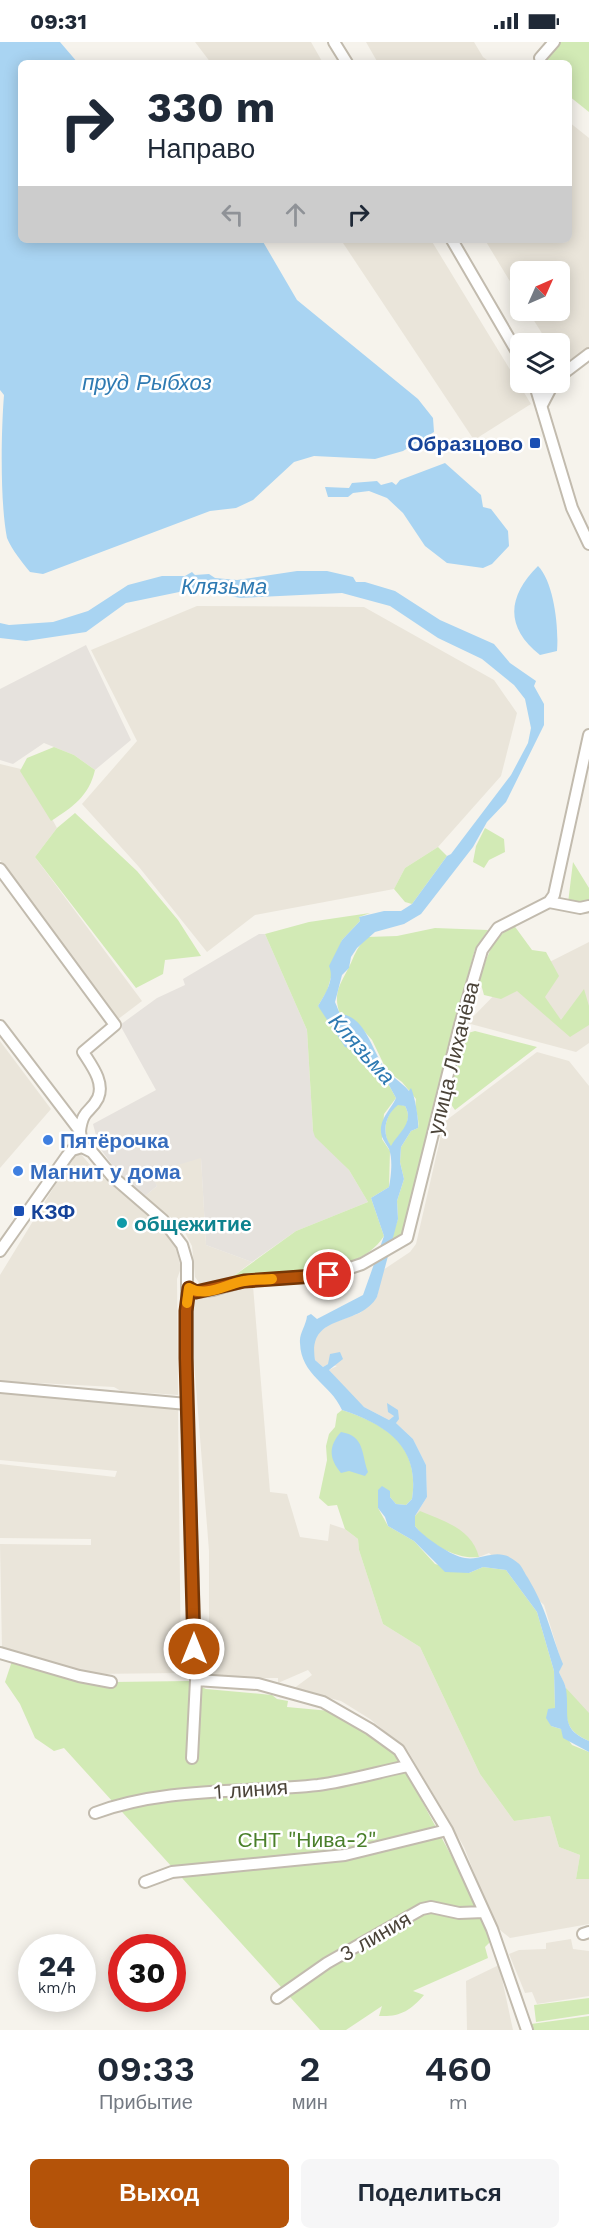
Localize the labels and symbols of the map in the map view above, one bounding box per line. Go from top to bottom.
north arrow [510,261,570,321]
water label: пруд Рыбхоз [82,370,212,395]
place label: Образцово [407,431,523,456]
marker: Образцово [528,436,542,450]
water label: Клязьма [181,574,267,599]
street label: улица Лихачёва [422,978,484,1137]
water label: Клязьма [324,1009,400,1089]
place label: Пятёрочка [60,1128,169,1153]
marker: Пятёрочка [41,1133,55,1147]
place label: Магнит у дома [30,1159,181,1184]
marker: Магнит у дома [11,1164,25,1178]
place label: КЗФ [31,1199,75,1224]
marker: КЗФ [12,1204,26,1218]
place label: общежитие [134,1211,252,1236]
marker: общежитие [115,1216,129,1230]
pin [303,1249,354,1300]
position arrow [162,1617,226,1681]
street label: 1 линия [213,1774,289,1804]
park label: СНТ "Нива-2" [238,1827,376,1852]
street label: 3 линия [335,1906,415,1966]
speed limit sign: 30 [108,1934,186,2012]

